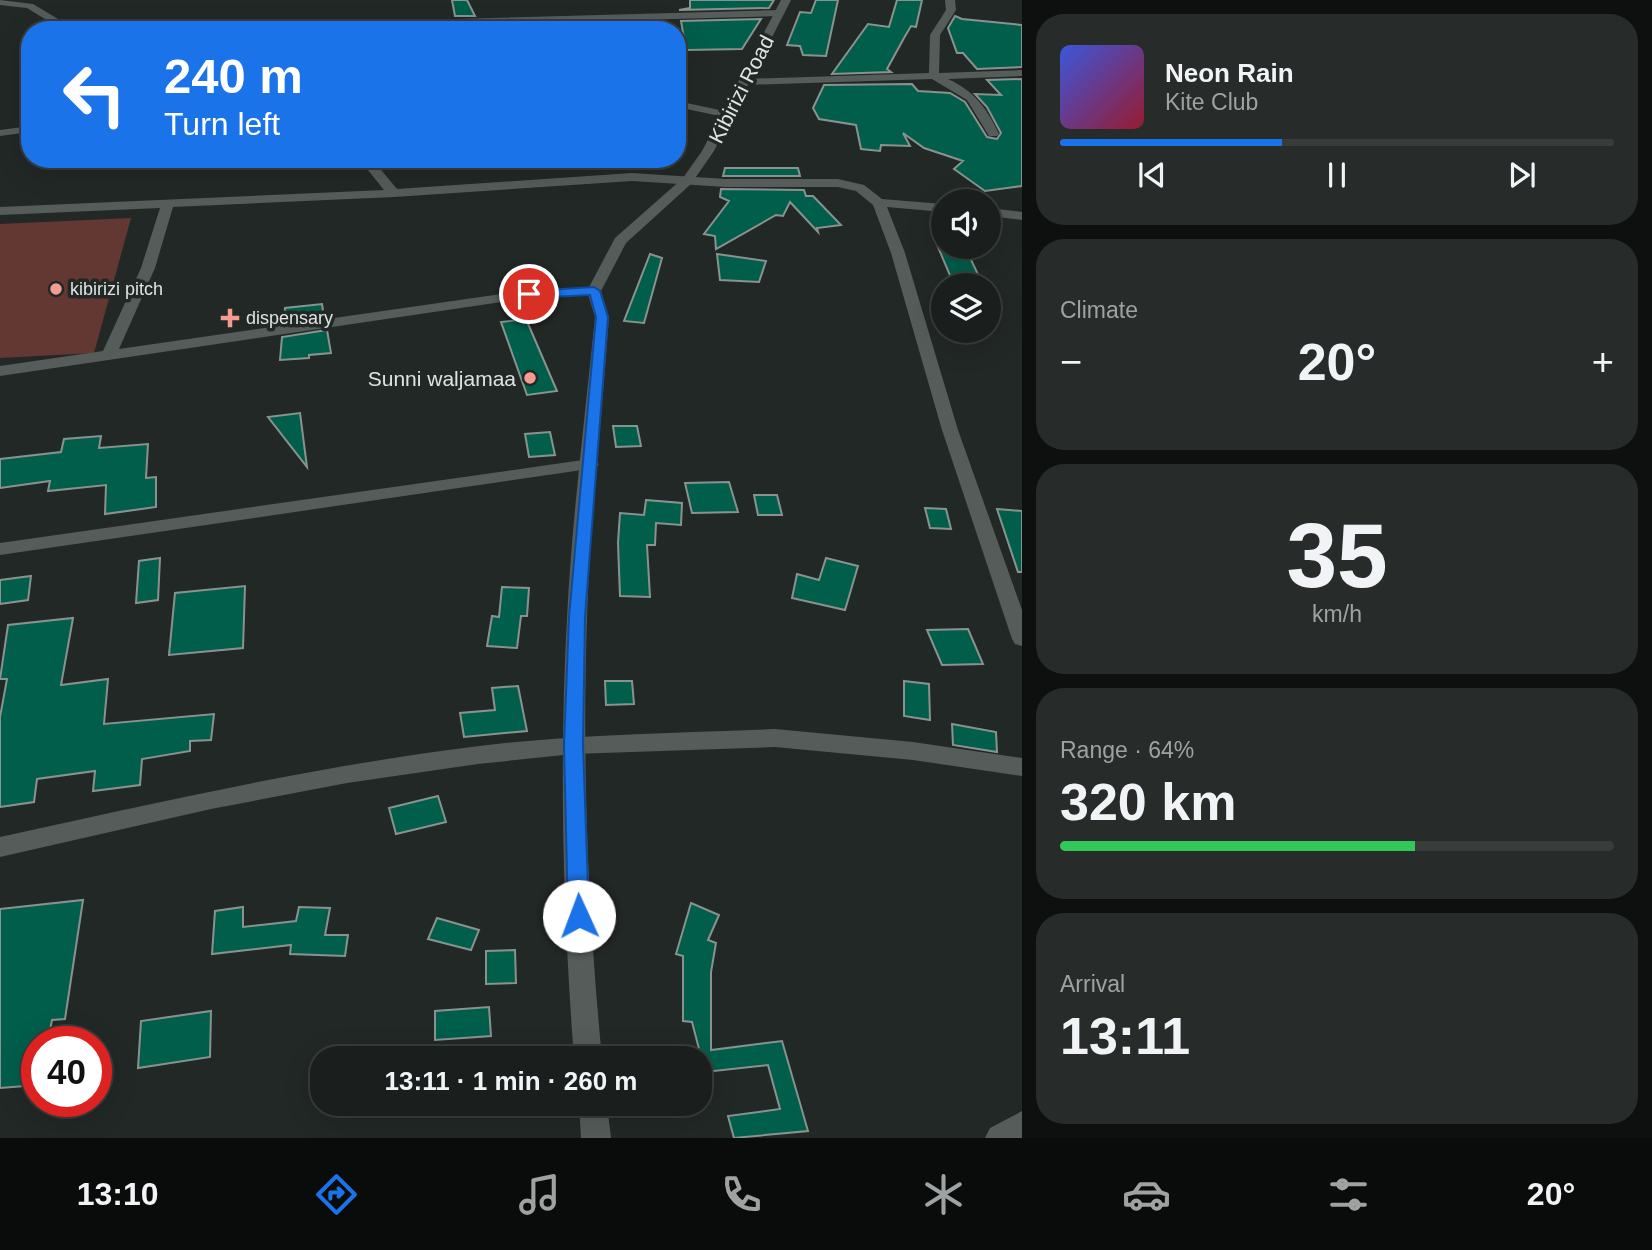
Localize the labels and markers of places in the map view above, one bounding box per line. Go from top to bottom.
pin [499,264,559,324]
place label: kibirizi pitch [70,279,163,299]
marker: kibirizi pitch [48,281,64,297]
marker: dispensary [220,308,240,328]
place label: dispensary [246,308,333,328]
place label: Sunni waljamaa [368,367,516,390]
marker: Sunni waljamaa [522,370,538,386]

